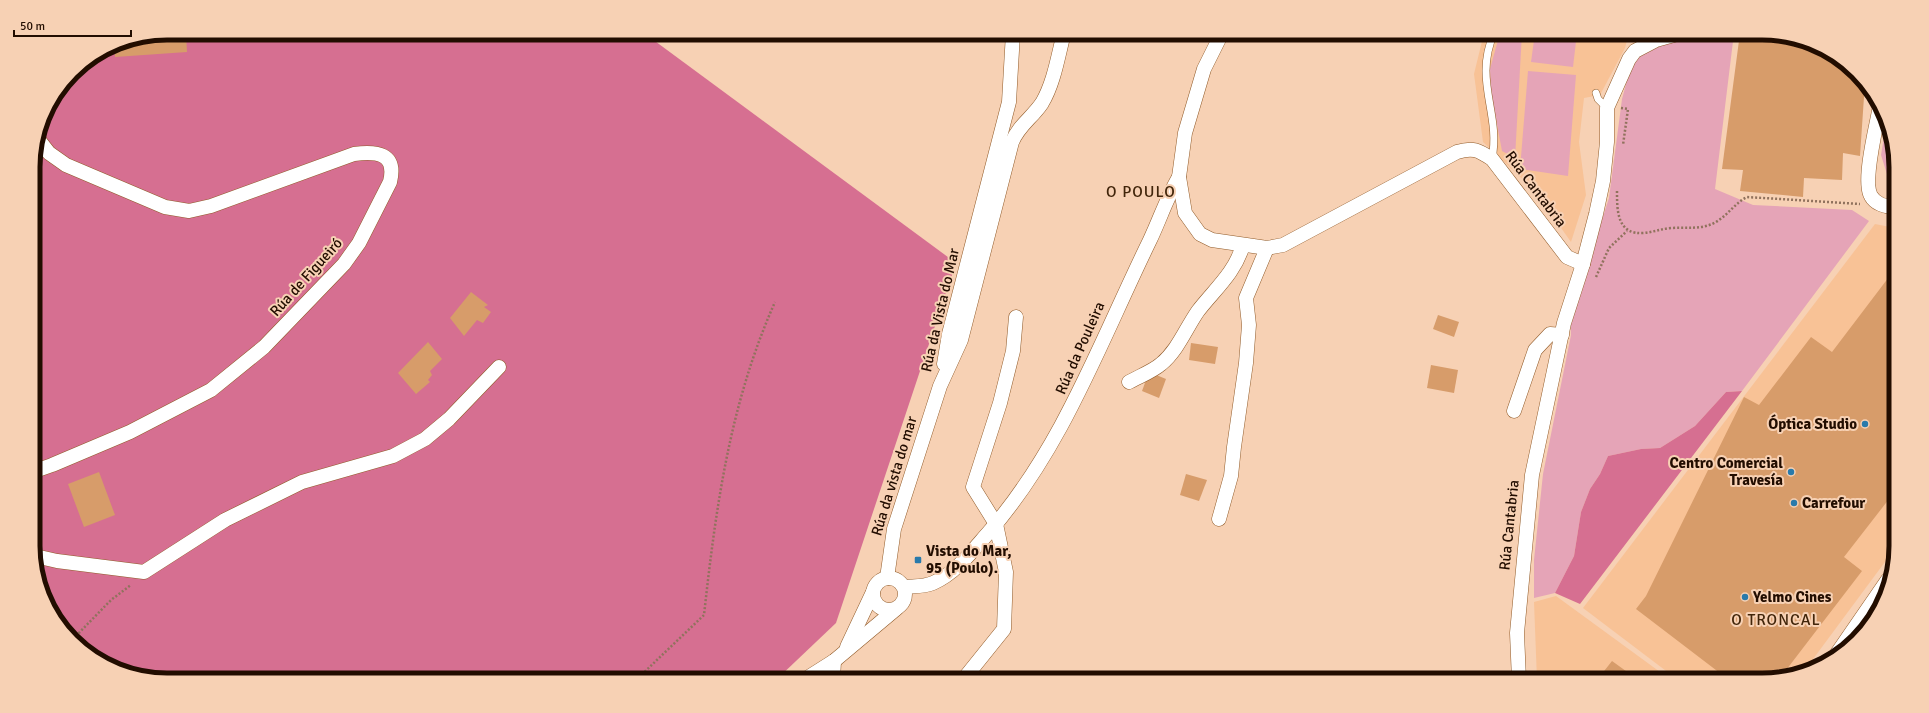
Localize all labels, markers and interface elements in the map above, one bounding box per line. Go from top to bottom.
scale bar [14,12,131,38]
text: 50 m [20,19,45,34]
street label: Rúa Cantabria [1502,147,1570,231]
district label: O POULO [1106,182,1176,202]
street label: Rúa de Figueiró [266,234,346,320]
street label: Rúa da Vista do Mar [917,246,963,374]
street label: Rúa da Pouleira [1052,299,1108,397]
street label: Rúa da vista do mar [867,414,921,538]
place label: Óptica Studio [1768,414,1857,433]
marker: Óptica Studio [1860,419,1870,429]
place label: Centro Comercial Travesía [1669,454,1783,489]
marker: Centro Comercial Travesía [1786,467,1796,477]
street label: Rúa Cantabria [1495,479,1523,571]
place label: Carrefour [1802,494,1865,512]
marker: Carrefour [1789,498,1799,508]
place label: Vista do Mar, 95 (Poulo). [926,542,1012,577]
marker: Vista do Mar, 95 (Poulo). [913,555,923,565]
place label: Yelmo Cines [1752,588,1832,606]
marker: Yelmo Cines [1740,592,1750,602]
district label: O TRONCAL [1731,610,1821,630]

